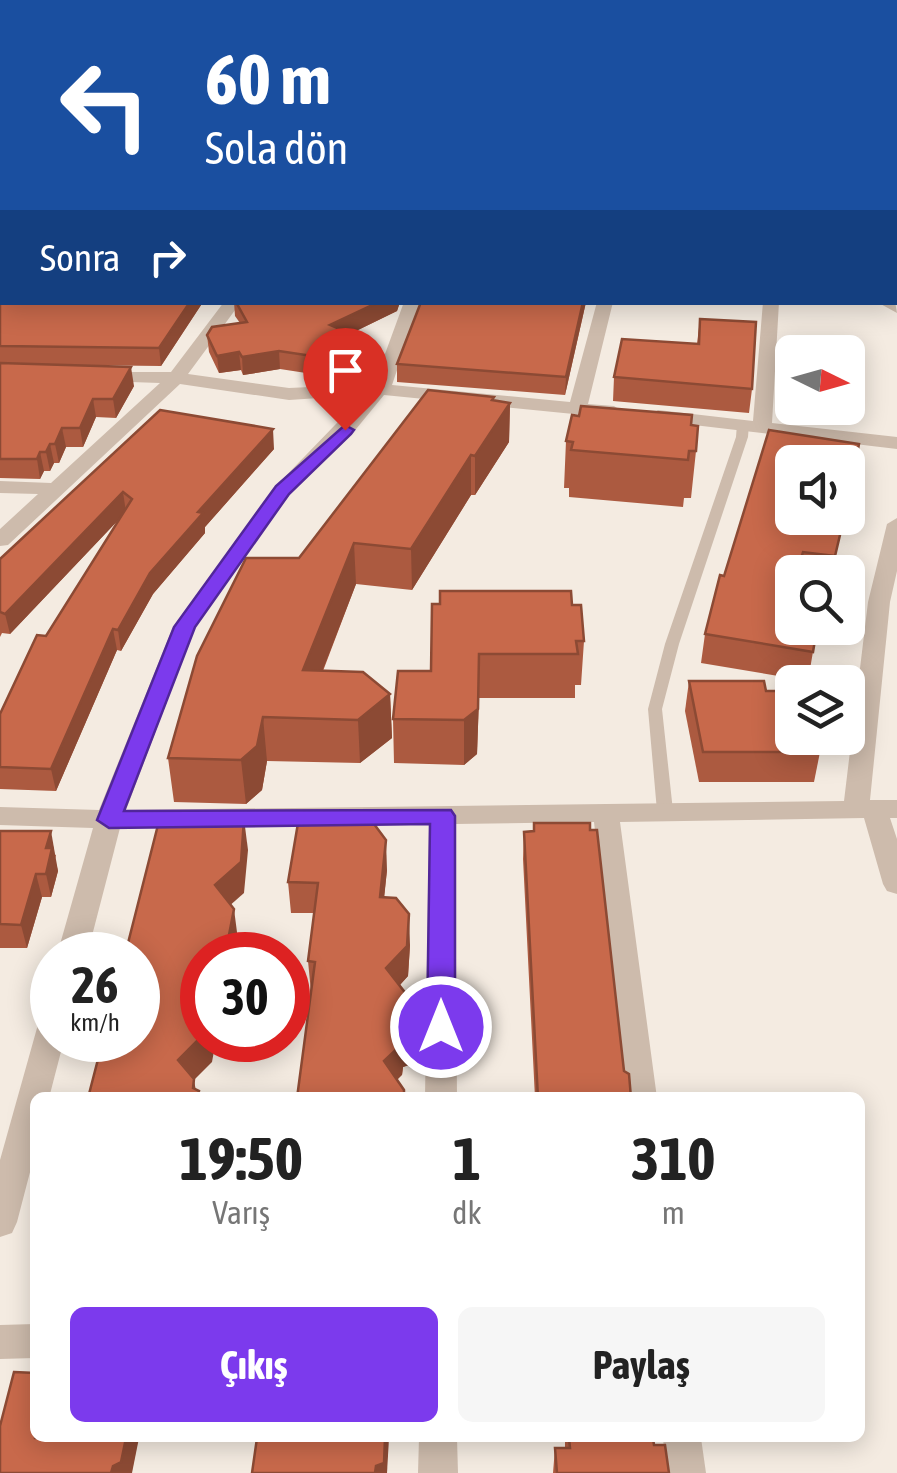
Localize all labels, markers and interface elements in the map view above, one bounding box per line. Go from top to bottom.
text: 60 m [205,39,331,119]
icon: left [40,40,170,170]
text: Sola dön [205,122,348,174]
icon: right [140,230,195,285]
text: Sonra [40,236,120,279]
pin [303,328,388,431]
north arrow [775,335,865,425]
map controls [775,335,865,755]
icon: arrive [318,343,373,398]
button: sound [775,445,865,535]
button: search [775,555,865,645]
button: layers [775,665,865,755]
speed limit sign: 30 [180,932,310,1062]
text: 26 [71,956,118,1014]
position arrow [389,975,493,1079]
text: km/h [70,1008,120,1036]
text: 19:50 [179,1124,303,1193]
text: 1 [453,1124,481,1193]
text: 310 [631,1124,716,1193]
text: Varış [212,1194,270,1231]
text: dk [452,1194,482,1231]
text: m [662,1194,685,1231]
button: Çıkış [70,1307,438,1422]
button: Paylaş [458,1307,825,1422]

